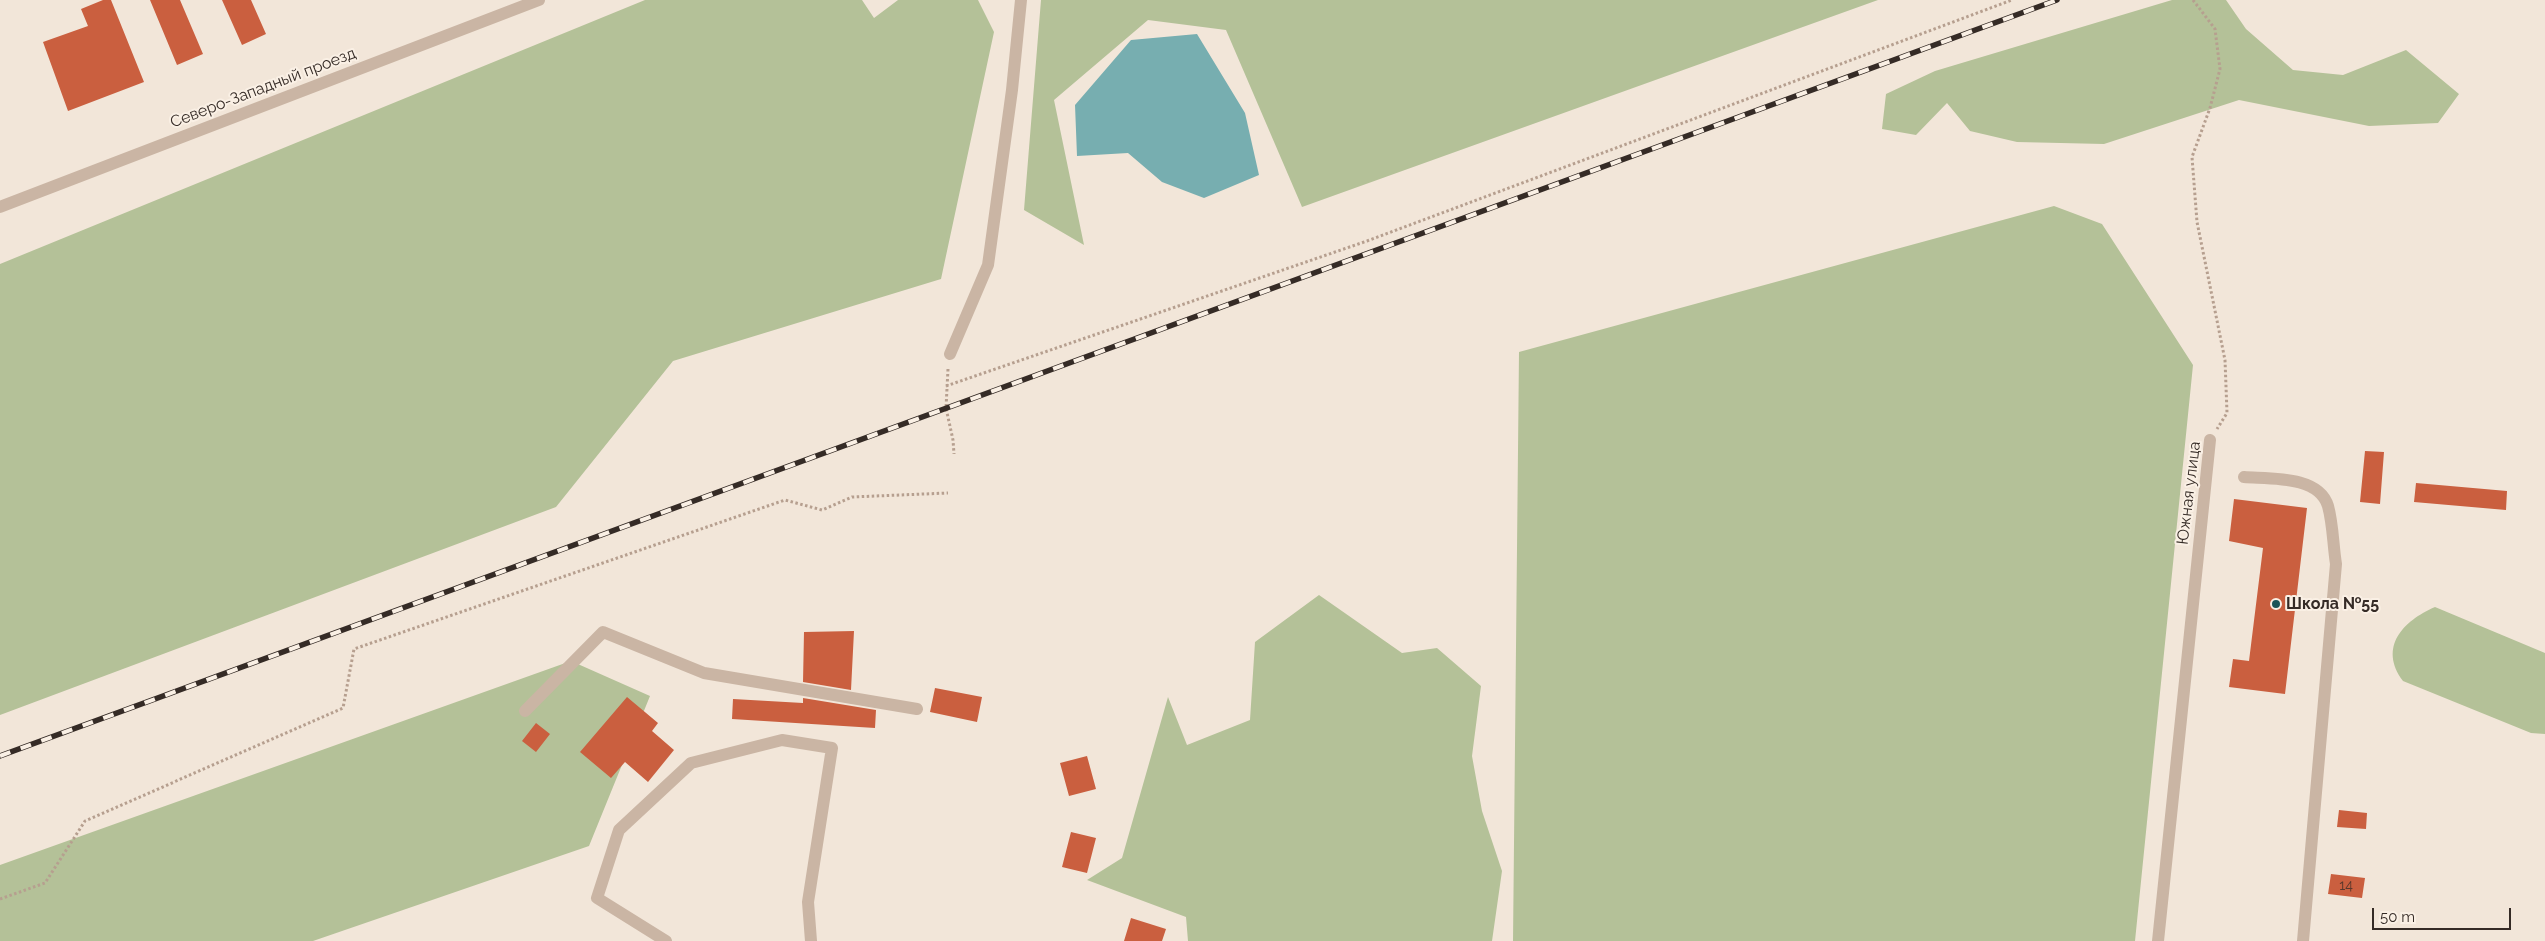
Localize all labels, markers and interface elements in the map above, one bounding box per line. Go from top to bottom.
street label: Северо-Западный проезд [167,44,359,132]
street label: Южная улица [2173,440,2205,546]
place label: Школа №55 [2286,594,2379,614]
marker: Школа №55 [2270,598,2282,610]
house number: 14 [2339,878,2353,894]
scale bar [2375,898,2514,930]
text: 50 m [2380,908,2415,926]

